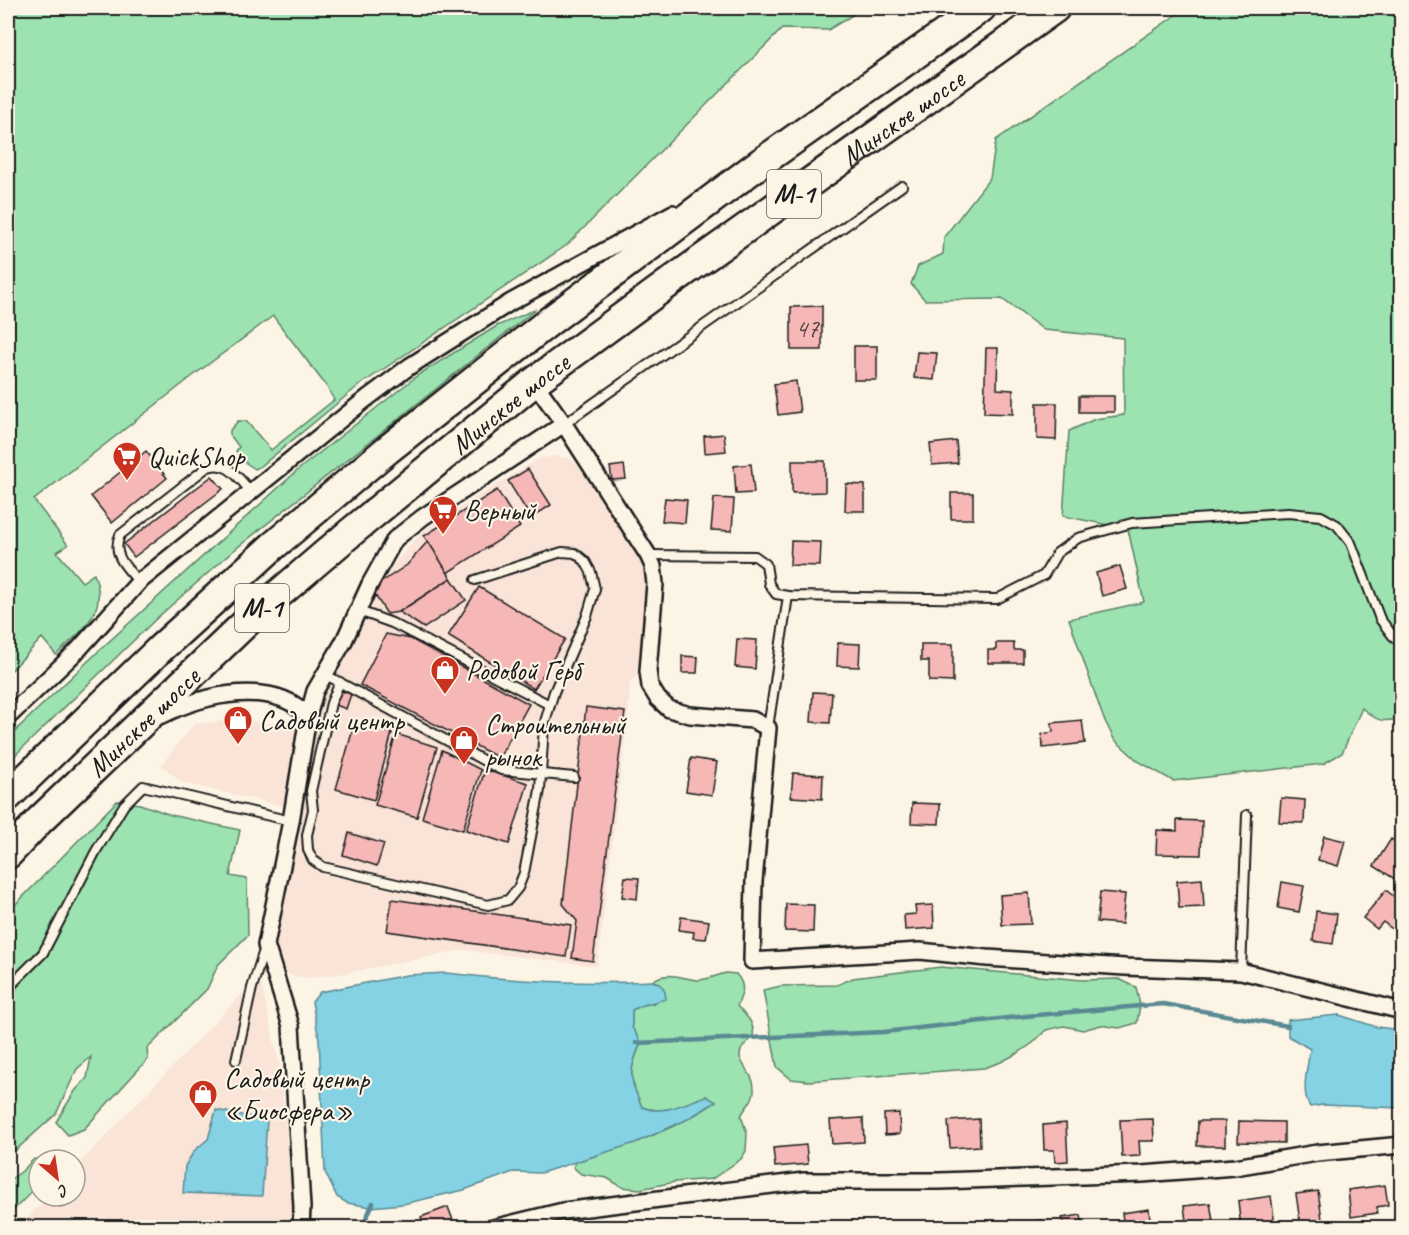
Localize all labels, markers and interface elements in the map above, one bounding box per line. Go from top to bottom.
street label: Минское шоссе [834,60,973,173]
road number: М-1 [767,170,821,218]
house number: 47 [795,312,820,345]
street label: Минское шоссе [443,344,578,462]
place label: QuickShop [148,439,246,474]
supermarket icon: QuickShop [111,440,143,482]
place label: Верный [464,493,537,528]
supermarket icon: Верный [427,494,459,536]
road number: М-1 [235,584,289,632]
place label: Родовой Герб [466,653,584,688]
shop icon: Родовой Герб [429,654,461,696]
street label: Минское шоссе [79,658,208,784]
place label: Садовый центр [259,703,405,738]
shop icon: Садовый центр [222,704,254,746]
place label: Строительный рынок [485,707,627,774]
shop icon: Строительный рынок [448,724,480,766]
place label: Садовый центр «Биосфера» [224,1061,370,1128]
shop icon: Садовый центр «Биосфера» [187,1078,219,1120]
north arrow [27,1148,87,1208]
text: С [54,1180,72,1202]

